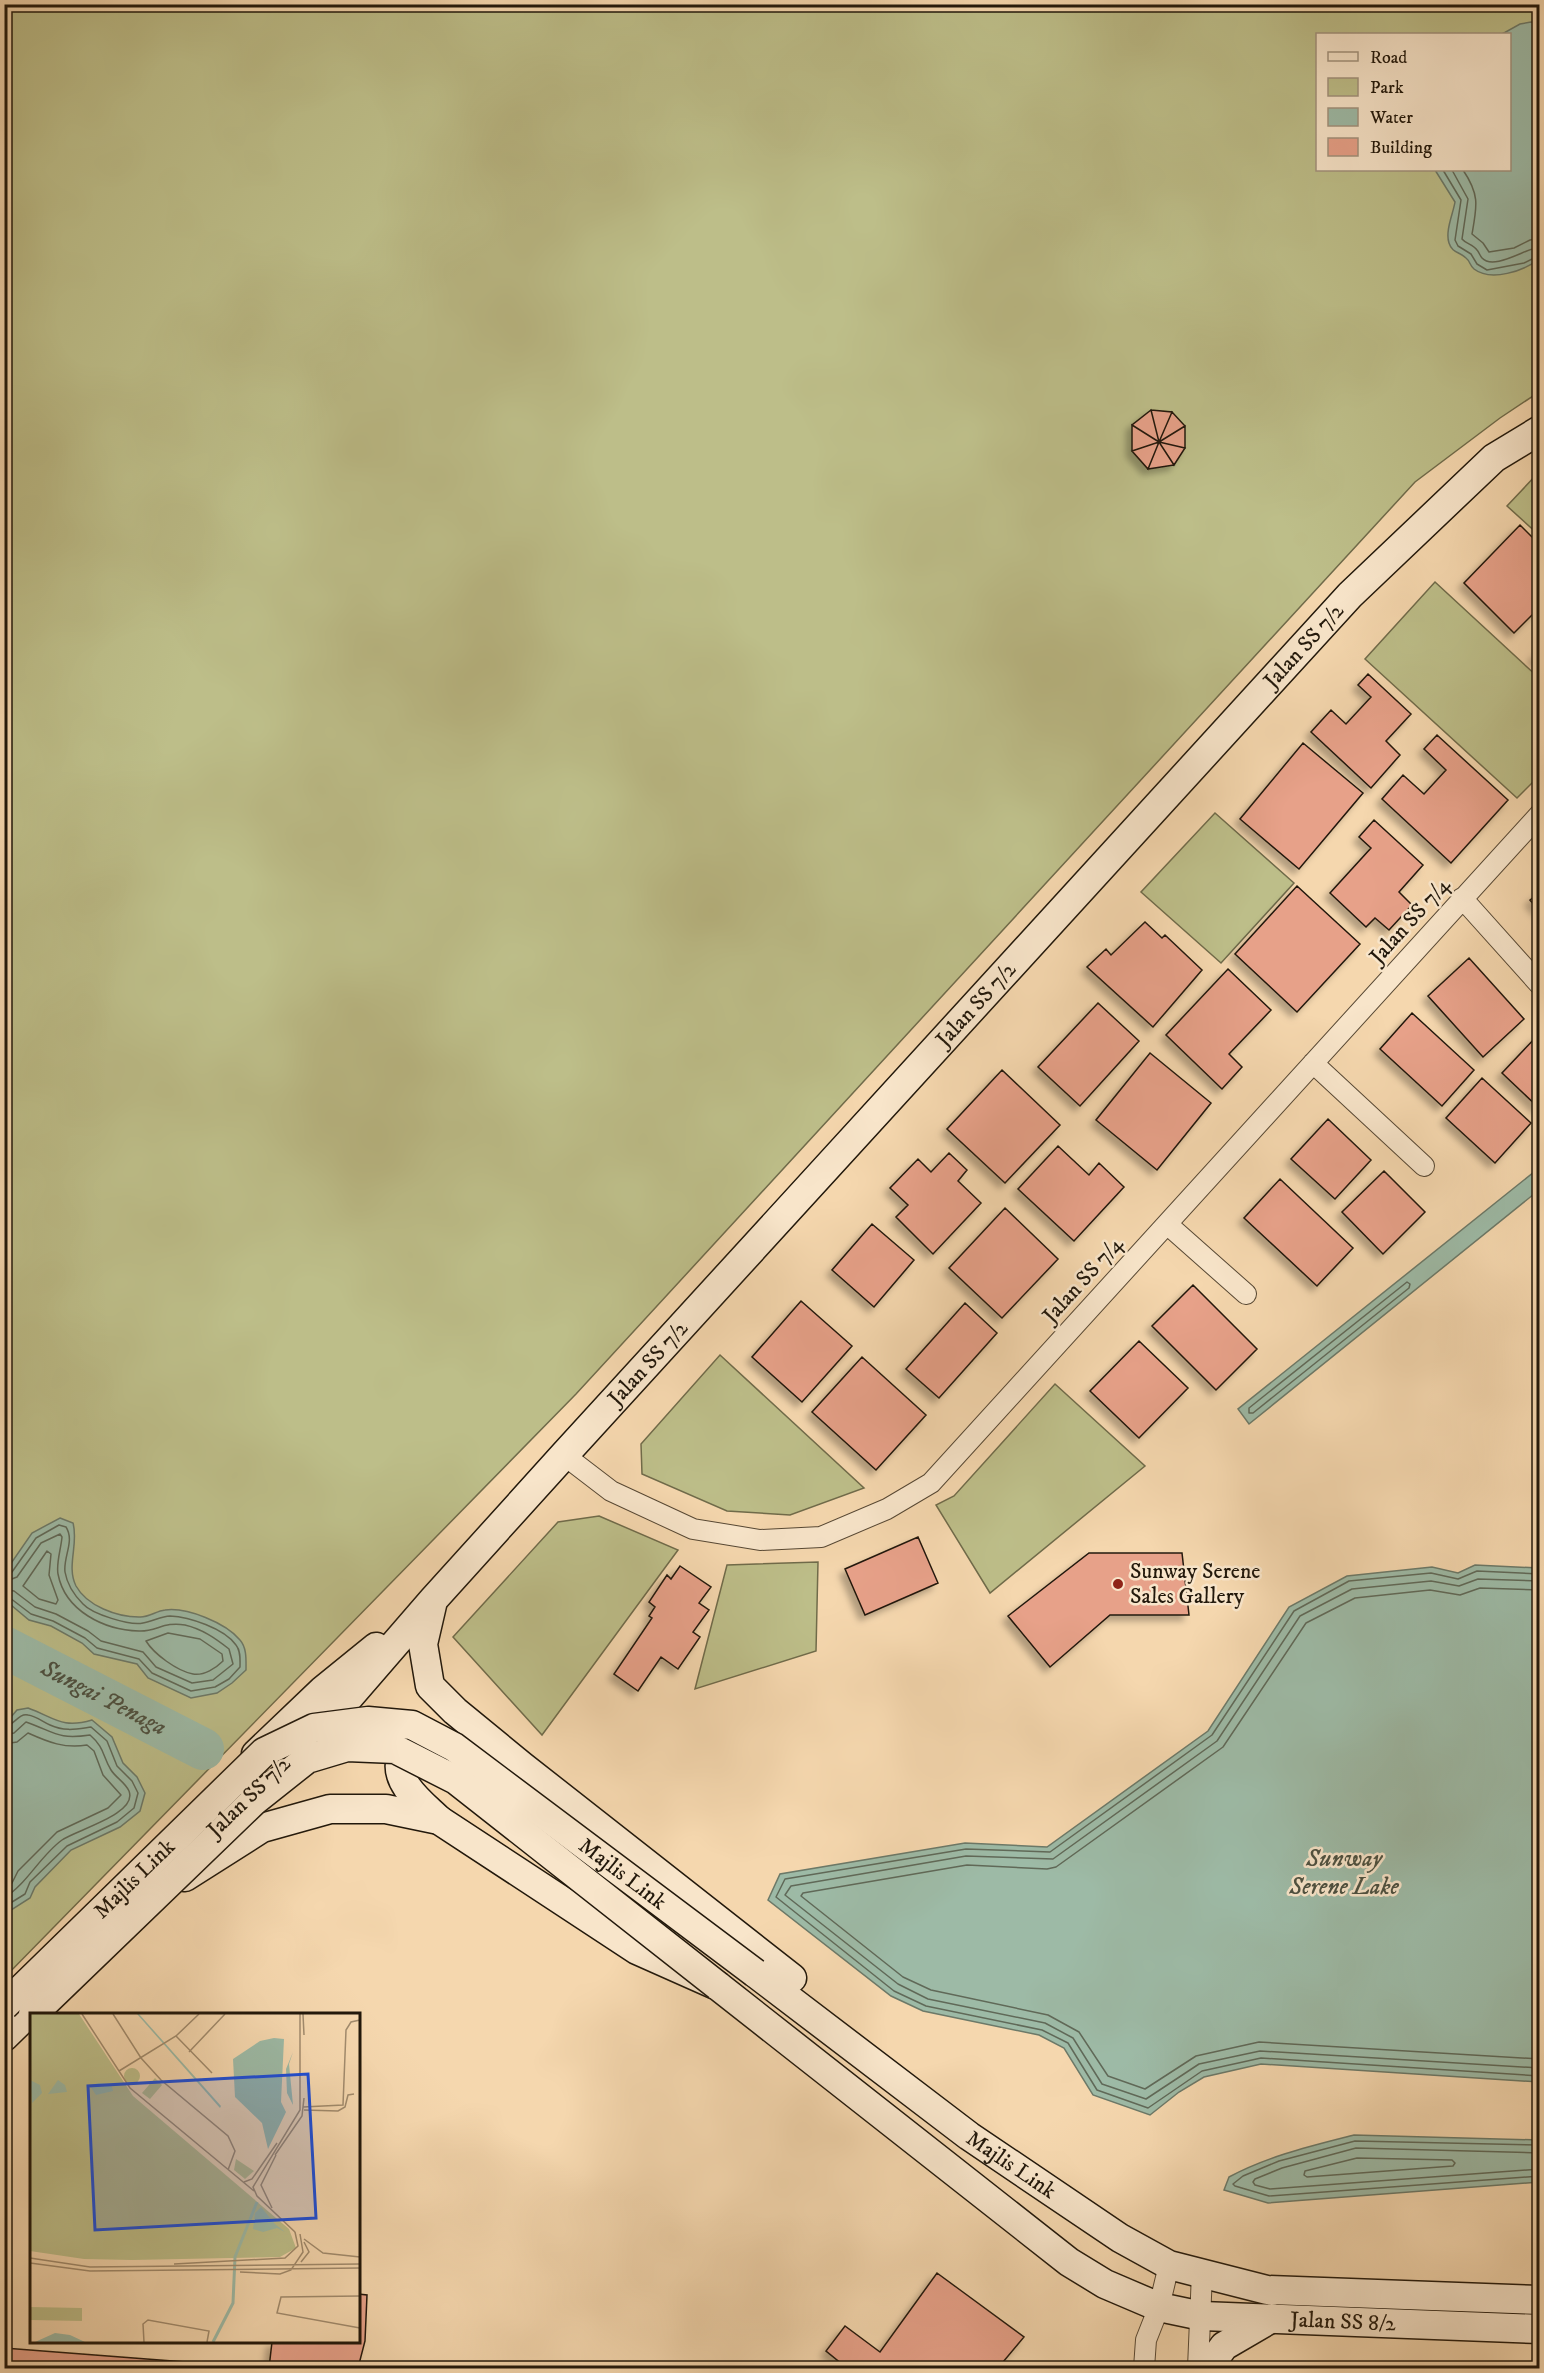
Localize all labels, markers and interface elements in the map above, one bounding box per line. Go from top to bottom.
legend [1316,33,1511,171]
text: Road [1370,47,1407,69]
text: Park [1370,77,1404,99]
text: Water [1369,107,1413,129]
text: Building [1370,137,1432,159]
street label: Jalan SS 7/2 [1257,597,1349,695]
street label: Jalan SS 7/4 [1363,871,1457,971]
street label: Jalan SS 7/2 [929,956,1022,1054]
street label: Jalan SS 7/4 [1036,1230,1130,1330]
street label: Jalan SS 7/2 [601,1315,694,1413]
place label: Sunway Serene Sales Gallery [1130,1558,1260,1610]
marker: Sunway Serene Sales Gallery [1111,1577,1125,1591]
water label: Sungai Penaga [35,1653,172,1743]
street label: Jalan SS 7/2 [200,1750,297,1845]
street label: Majlis Link [573,1832,672,1915]
street label: Majlis Link [88,1833,181,1924]
water label: Sunway Serene Lake [1288,1844,1400,1902]
inset map [30,2013,360,2343]
street label: Majlis Link [961,2125,1062,2205]
street label: Jalan SS 8/2 [1288,2306,1396,2337]

